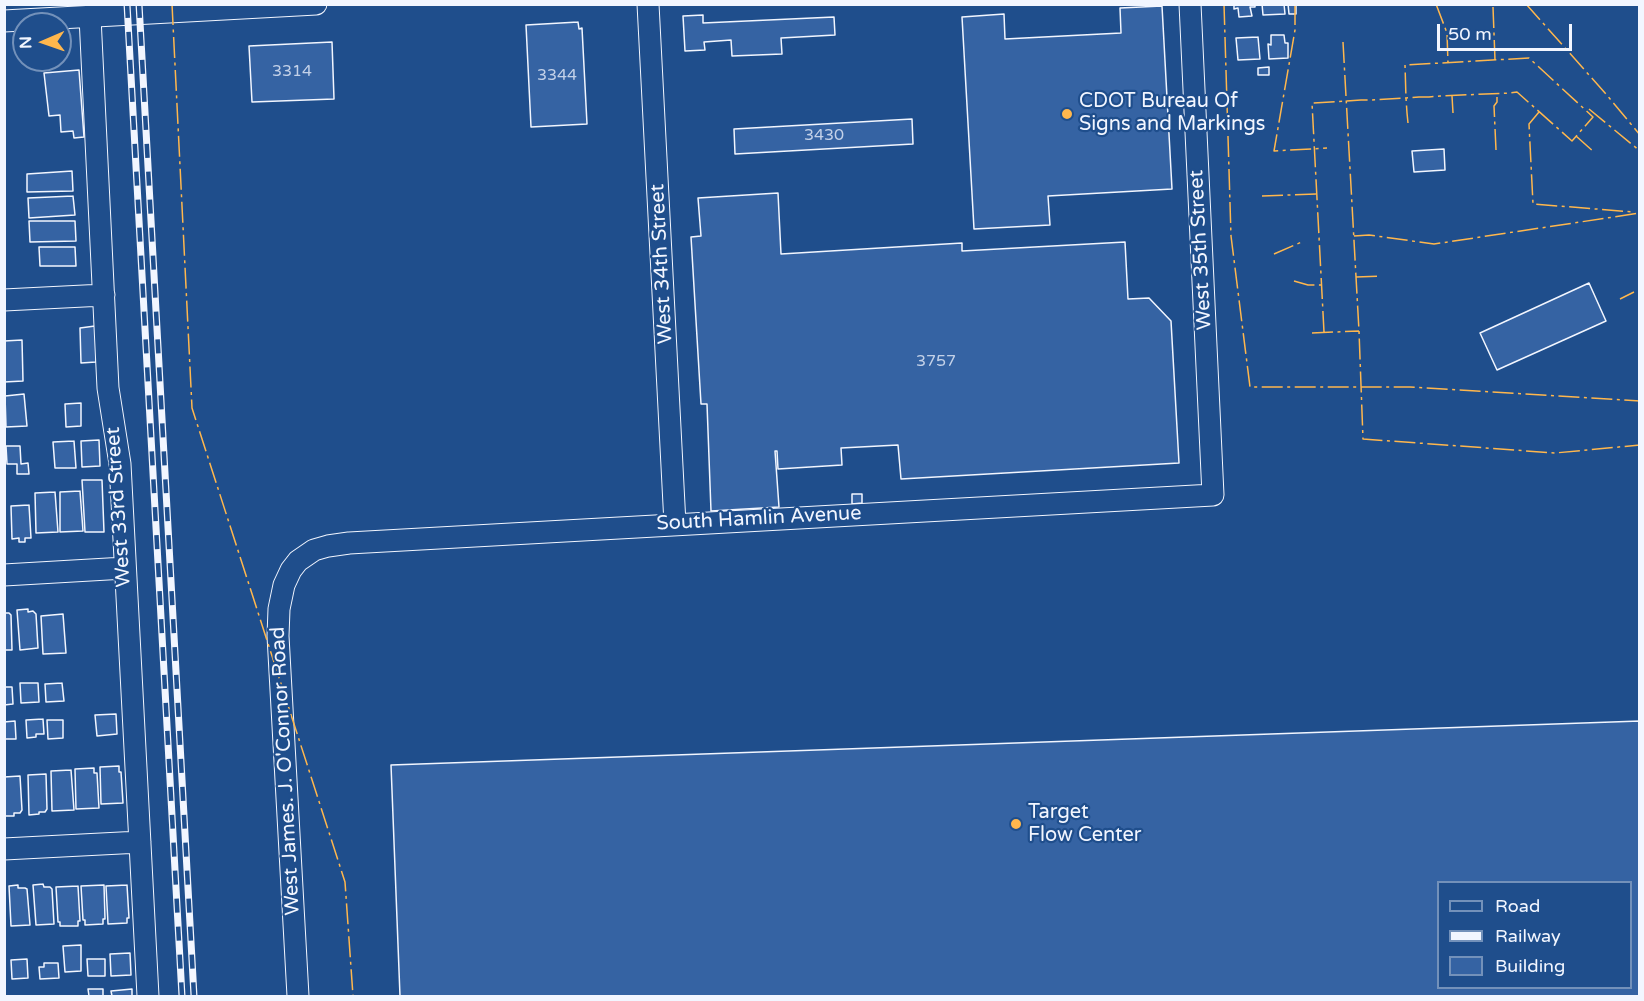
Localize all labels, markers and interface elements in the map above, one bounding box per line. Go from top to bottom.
north arrow [12,12,72,72]
scale bar [1440,12,1575,50]
text: 50 m [1448,23,1492,45]
text: N [16,36,36,49]
house number: 3314 [272,62,312,82]
house number: 3344 [537,66,577,86]
place label: CDOT Bureau Of Signs and Markings [1079,90,1265,137]
marker: CDOT Bureau Of Signs and Markings [1060,107,1074,121]
house number: 3430 [804,126,844,146]
street label: West 35th Street [1185,169,1217,331]
street label: West 34th Street [646,183,678,345]
house number: 3757 [916,352,956,372]
street label: West 33rd Street [101,426,137,588]
street label: South Hamlin Avenue [656,502,862,536]
street label: West James. J. O'Connor Road [266,626,306,916]
place label: Target Flow Center [1028,801,1141,848]
marker: Target Flow Center [1009,817,1023,831]
legend [1437,881,1632,989]
text: Road [1495,895,1540,917]
text: Railway [1495,925,1561,947]
text: Building [1495,955,1565,977]

